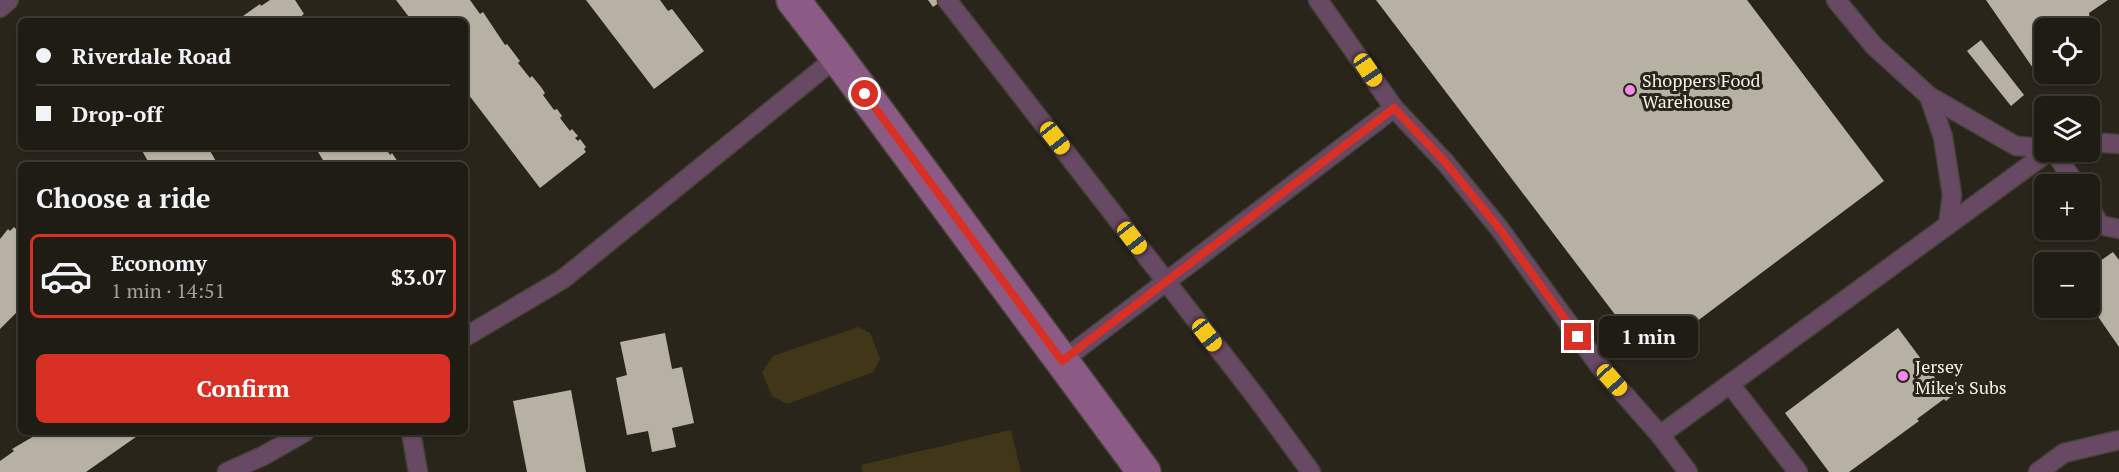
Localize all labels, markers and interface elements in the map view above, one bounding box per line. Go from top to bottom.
map controls [2034,18,2100,318]
button: locate [2034,18,2100,84]
text: Riverdale Road [72,41,231,70]
car [1350,50,1386,90]
place label: Shoppers Food Warehouse [1642,68,1760,113]
route start [851,80,878,107]
marker: Shoppers Food Warehouse [1623,83,1637,97]
button: layers [2034,96,2100,162]
text: Drop-off [72,99,163,128]
car [1037,118,1073,158]
button: + [2034,174,2100,240]
text: Choose a ride [36,180,211,216]
car [1114,218,1150,258]
text: Economy [111,248,207,277]
icon: car [39,249,93,303]
button: − [2034,252,2100,318]
text: $3.07 [391,262,447,291]
text: 1 min · 14:51 [111,277,225,304]
car [1189,315,1225,355]
callout: 1 min [1599,316,1698,358]
route end [1564,323,1591,350]
text: 1 min [1621,323,1676,350]
button: Confirm [36,354,450,423]
place label: Jersey Mike's Subs [1915,354,2007,399]
car [1593,361,1631,399]
marker: Jersey Mike's Subs [1896,369,1910,383]

